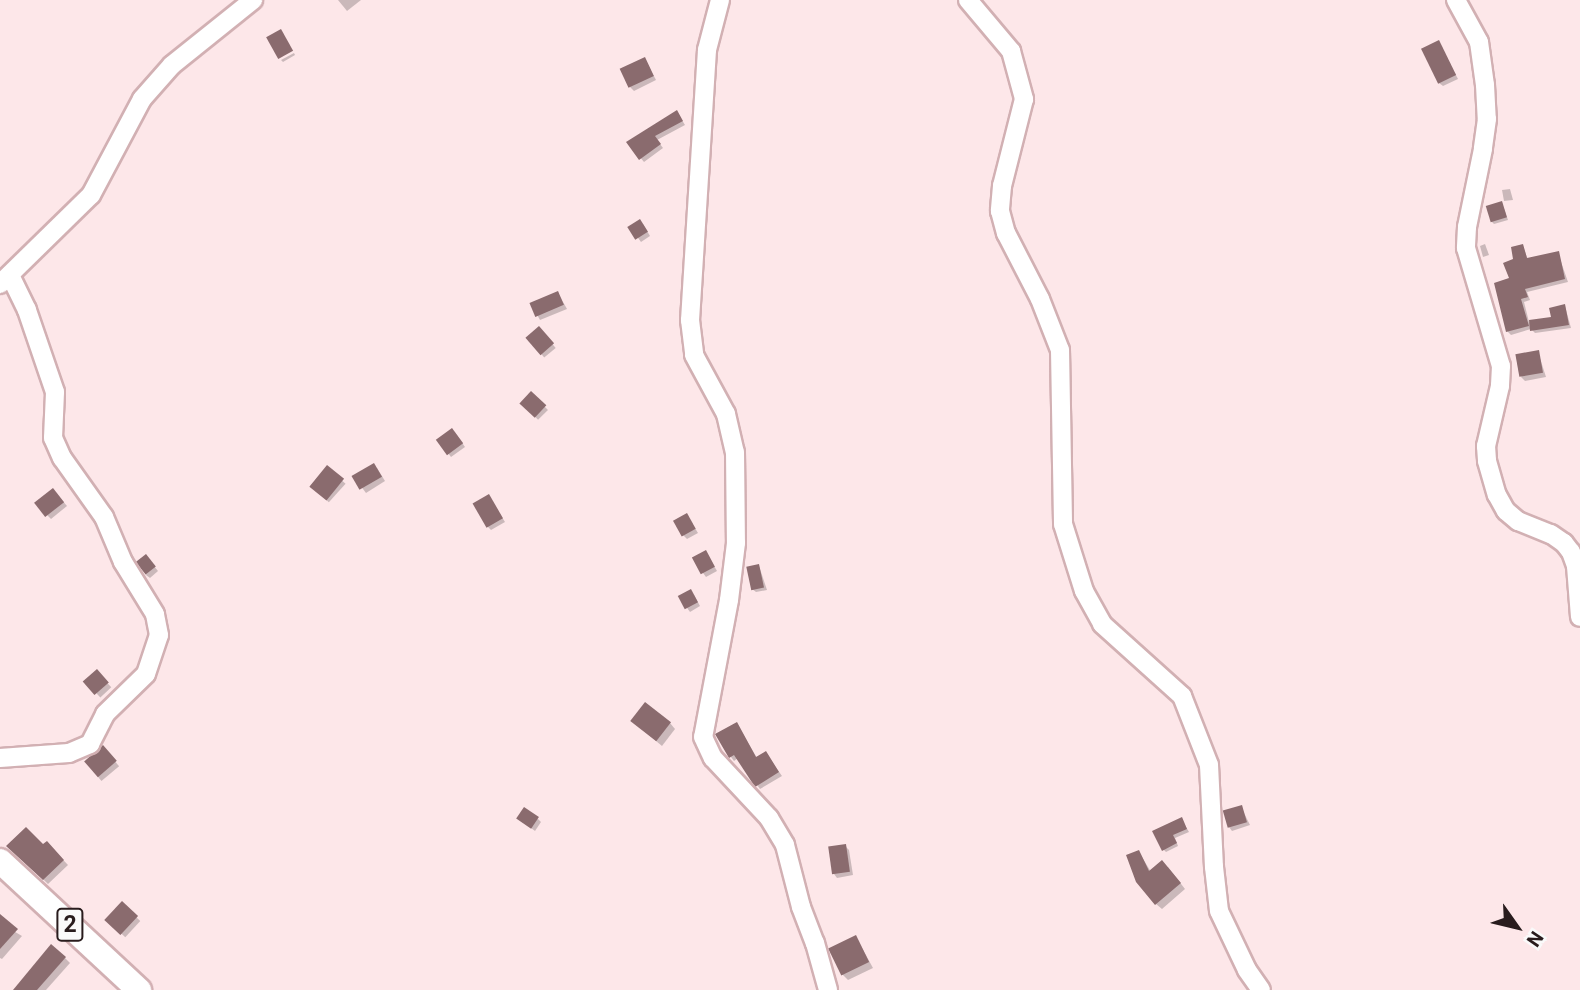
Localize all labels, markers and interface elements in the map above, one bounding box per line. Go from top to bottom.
north arrow [1482,892,1552,962]
road number: 2 [56,906,84,944]
text: N [1522,927,1548,951]

